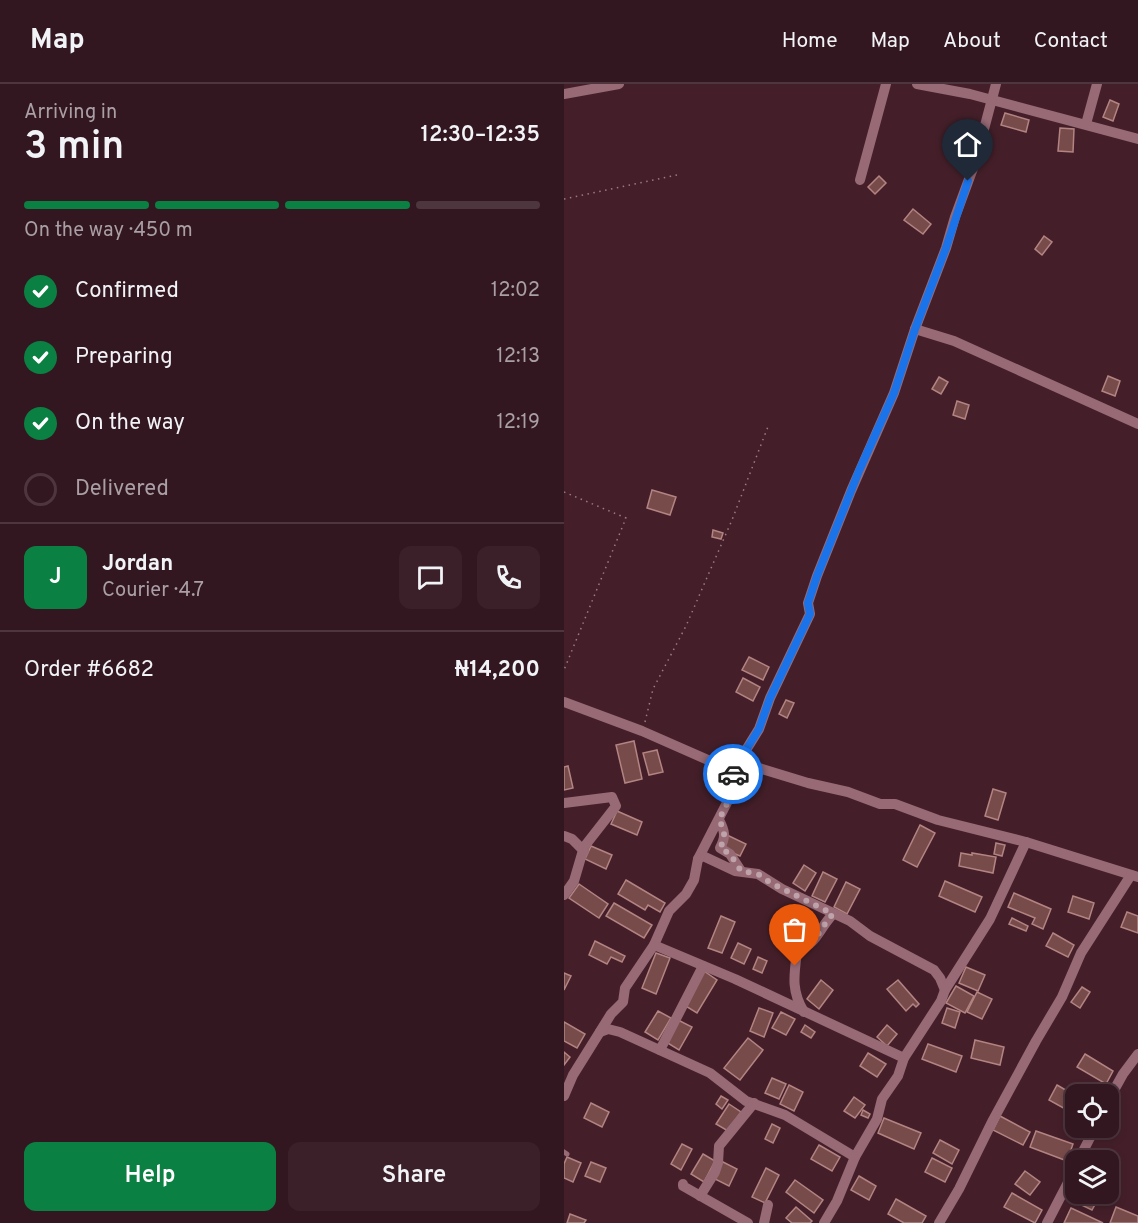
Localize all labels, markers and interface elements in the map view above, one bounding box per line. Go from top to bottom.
text: Map [30,23,85,59]
text: Home [782,28,838,55]
text: Map [871,28,910,55]
text: About [943,28,1001,55]
text: Contact [1034,28,1108,55]
text: Arriving in [24,100,117,126]
pin [942,119,993,181]
text: 12:30–12:35 [420,122,540,149]
text: 3 min [24,124,124,173]
icon: home [951,128,984,161]
text: On the way · 450 m [24,218,193,244]
icon: check [24,275,57,308]
text: Confirmed [75,278,179,305]
text: 12:02 [491,278,540,304]
icon: check [24,341,57,374]
text: Preparing [75,344,173,371]
text: 12:13 [496,344,540,370]
icon: check [24,407,57,440]
text: On the way [75,410,185,437]
text: 12:19 [496,410,540,436]
text: Delivered [75,476,169,503]
button: chat [399,546,462,609]
button: phone [477,546,540,609]
text: Jordan [102,551,173,578]
text: J [49,564,62,591]
text: Courier · 4.7 [102,578,204,604]
text: Order #6682 [24,657,154,684]
text: ₦14,200 [454,657,540,684]
courier [703,744,763,804]
icon: car [717,758,750,791]
pin [769,904,820,966]
icon: bag [778,913,811,946]
map controls [1065,1084,1119,1204]
button: locate [1065,1084,1119,1138]
button: Help [24,1142,276,1211]
button: Share [288,1142,540,1211]
button: layers [1065,1150,1119,1204]

